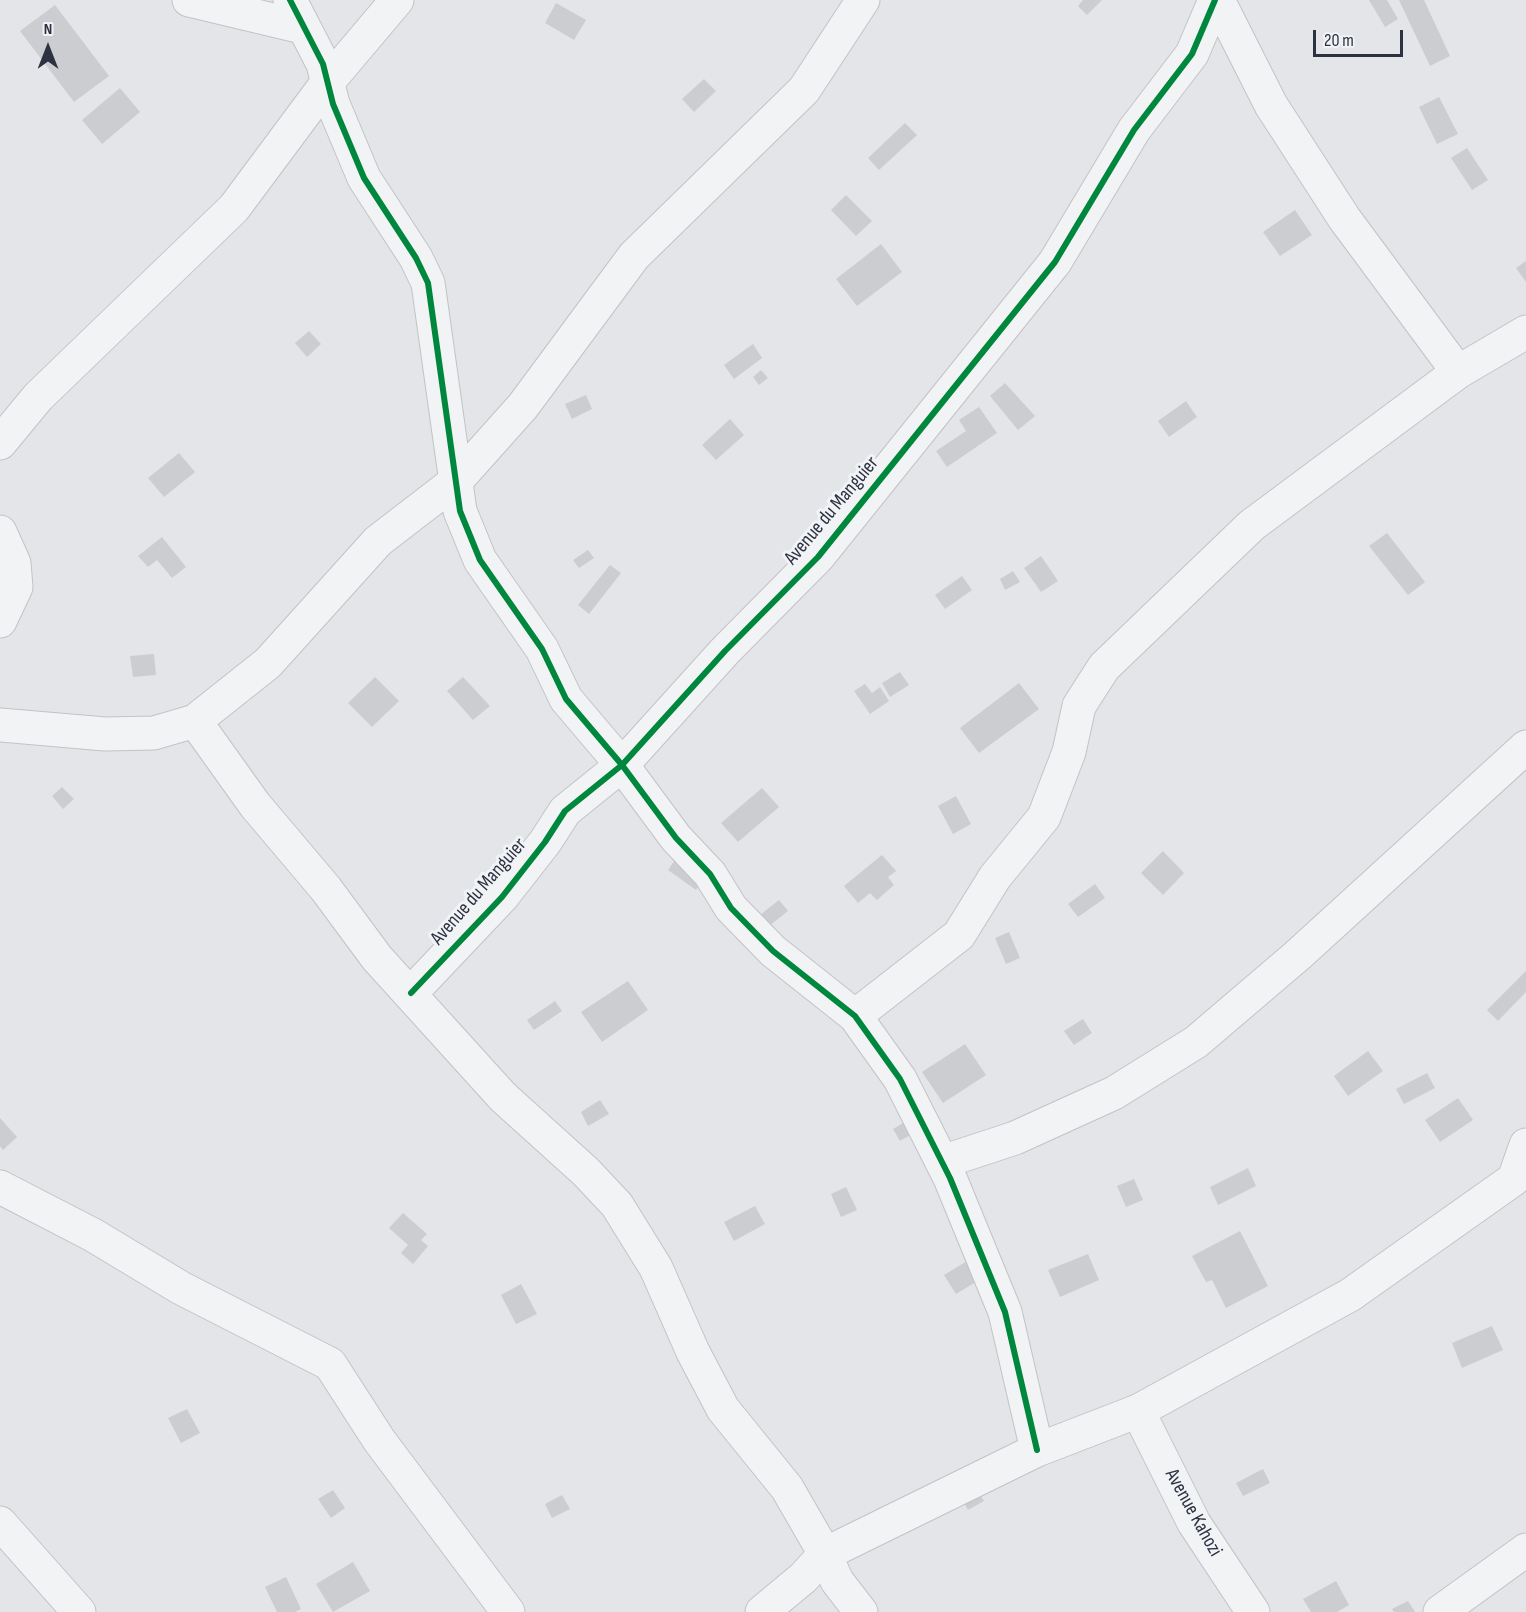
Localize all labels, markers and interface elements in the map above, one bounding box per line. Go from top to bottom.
north arrow [18,18,78,78]
scale bar [1316,18,1406,56]
text: N [44,20,52,39]
text: 20 m [1324,30,1354,51]
street label: Avenue du Manguier [780,452,884,570]
street label: Avenue du Manguier [426,834,532,950]
street label: Avenue Kahozi [1159,1465,1227,1561]

